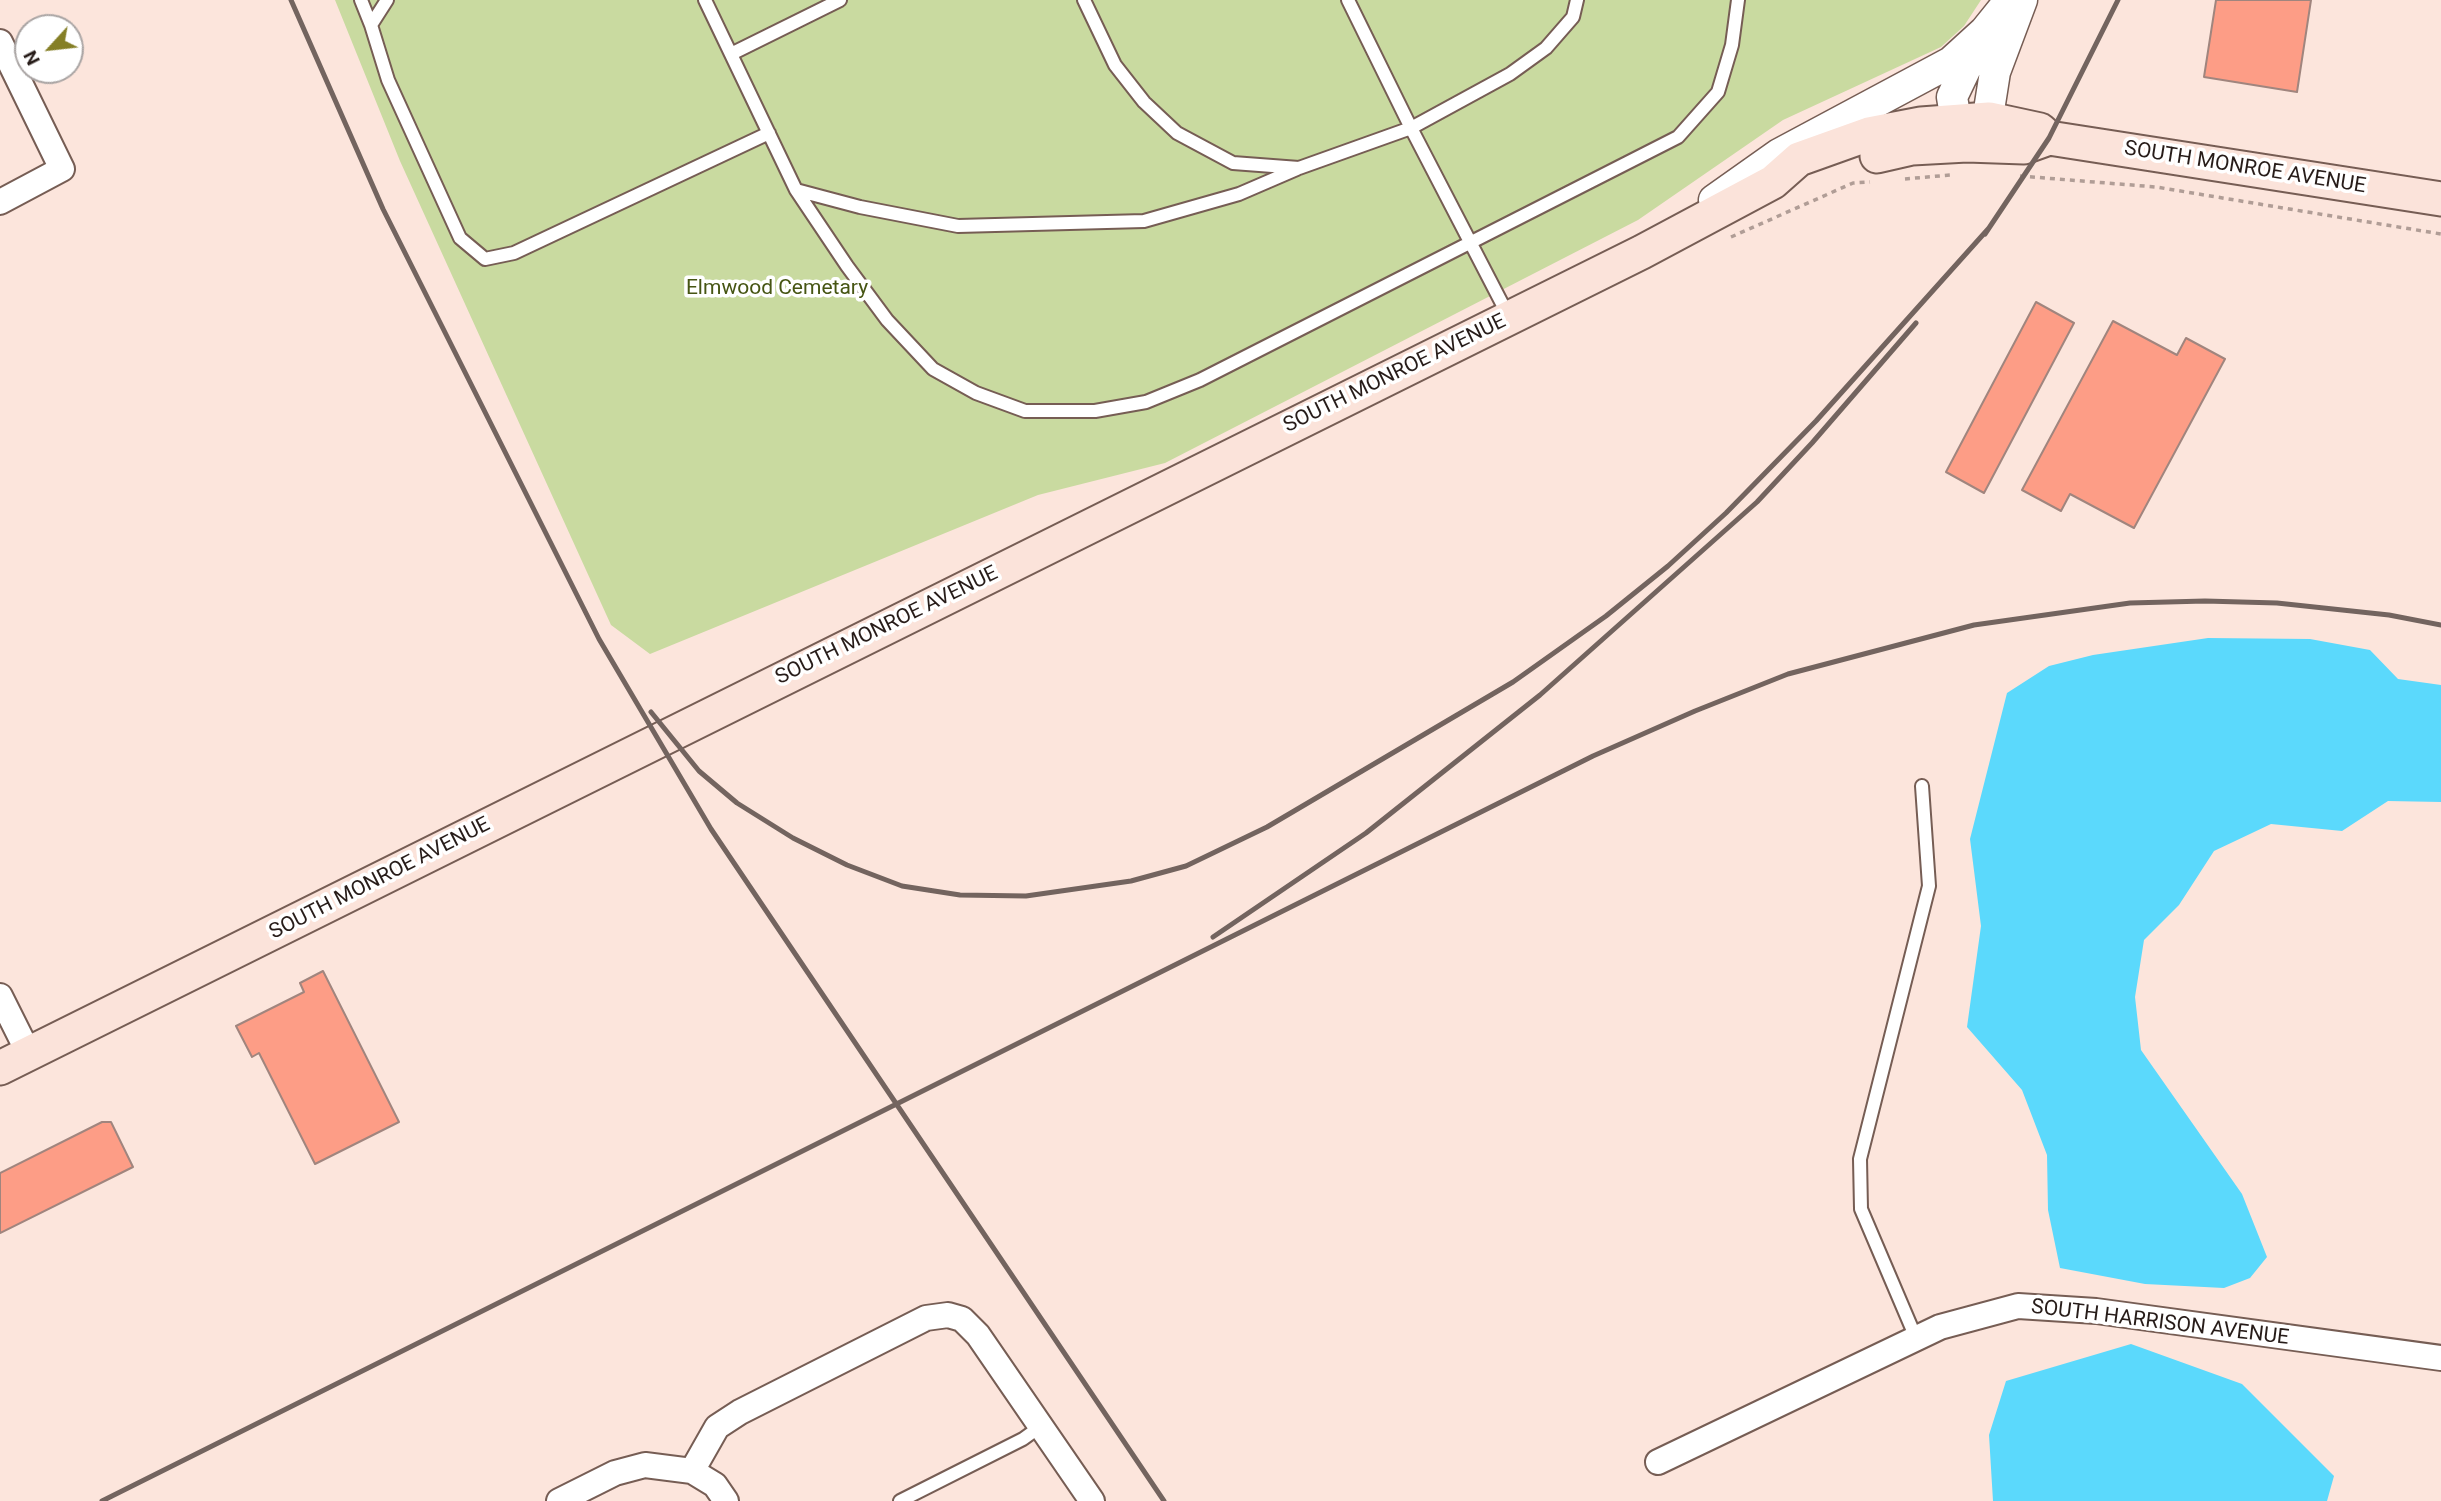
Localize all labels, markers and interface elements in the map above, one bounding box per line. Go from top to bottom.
north arrow [14,14,84,84]
text: N [18,47,45,69]
street label: SOUTH MONROE AVENUE [2122,136,2368,200]
park label: Elmwood Cemetary [686,276,868,302]
street label: SOUTH MONROE AVENUE [1280,309,1510,439]
street label: SOUTH MONROE AVENUE [772,561,1002,691]
street label: SOUTH MONROE AVENUE [265,812,495,946]
street label: SOUTH HARRISON AVENUE [2030,1295,2290,1351]

